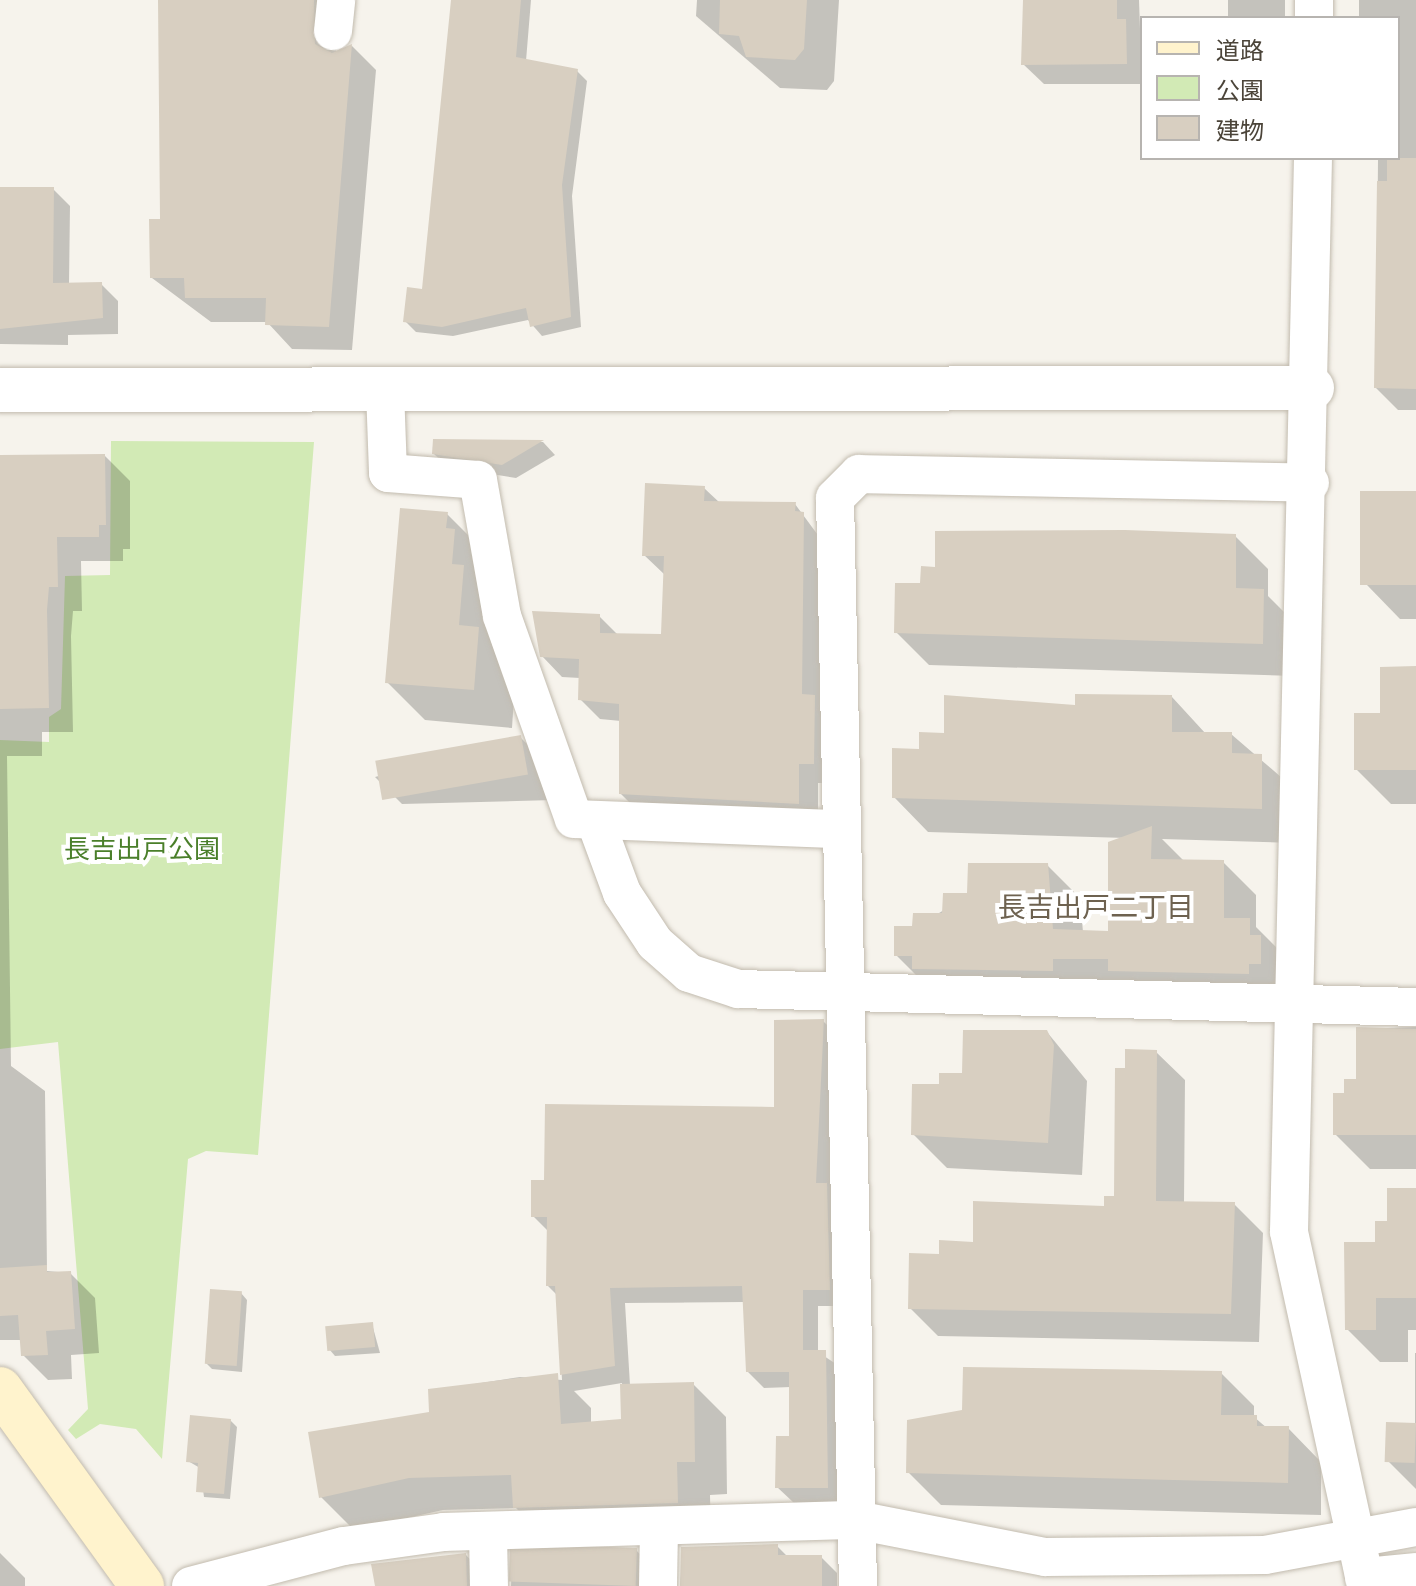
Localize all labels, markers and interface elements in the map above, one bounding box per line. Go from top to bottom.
legend [1140,16,1400,160]
text: 道路 [1216,35,1264,65]
text: 公園 [1216,75,1264,105]
text: 建物 [1216,115,1264,145]
park label: 長吉出戸公園 [64,833,220,865]
district label: 長吉出戸二丁目 [998,890,1194,924]

